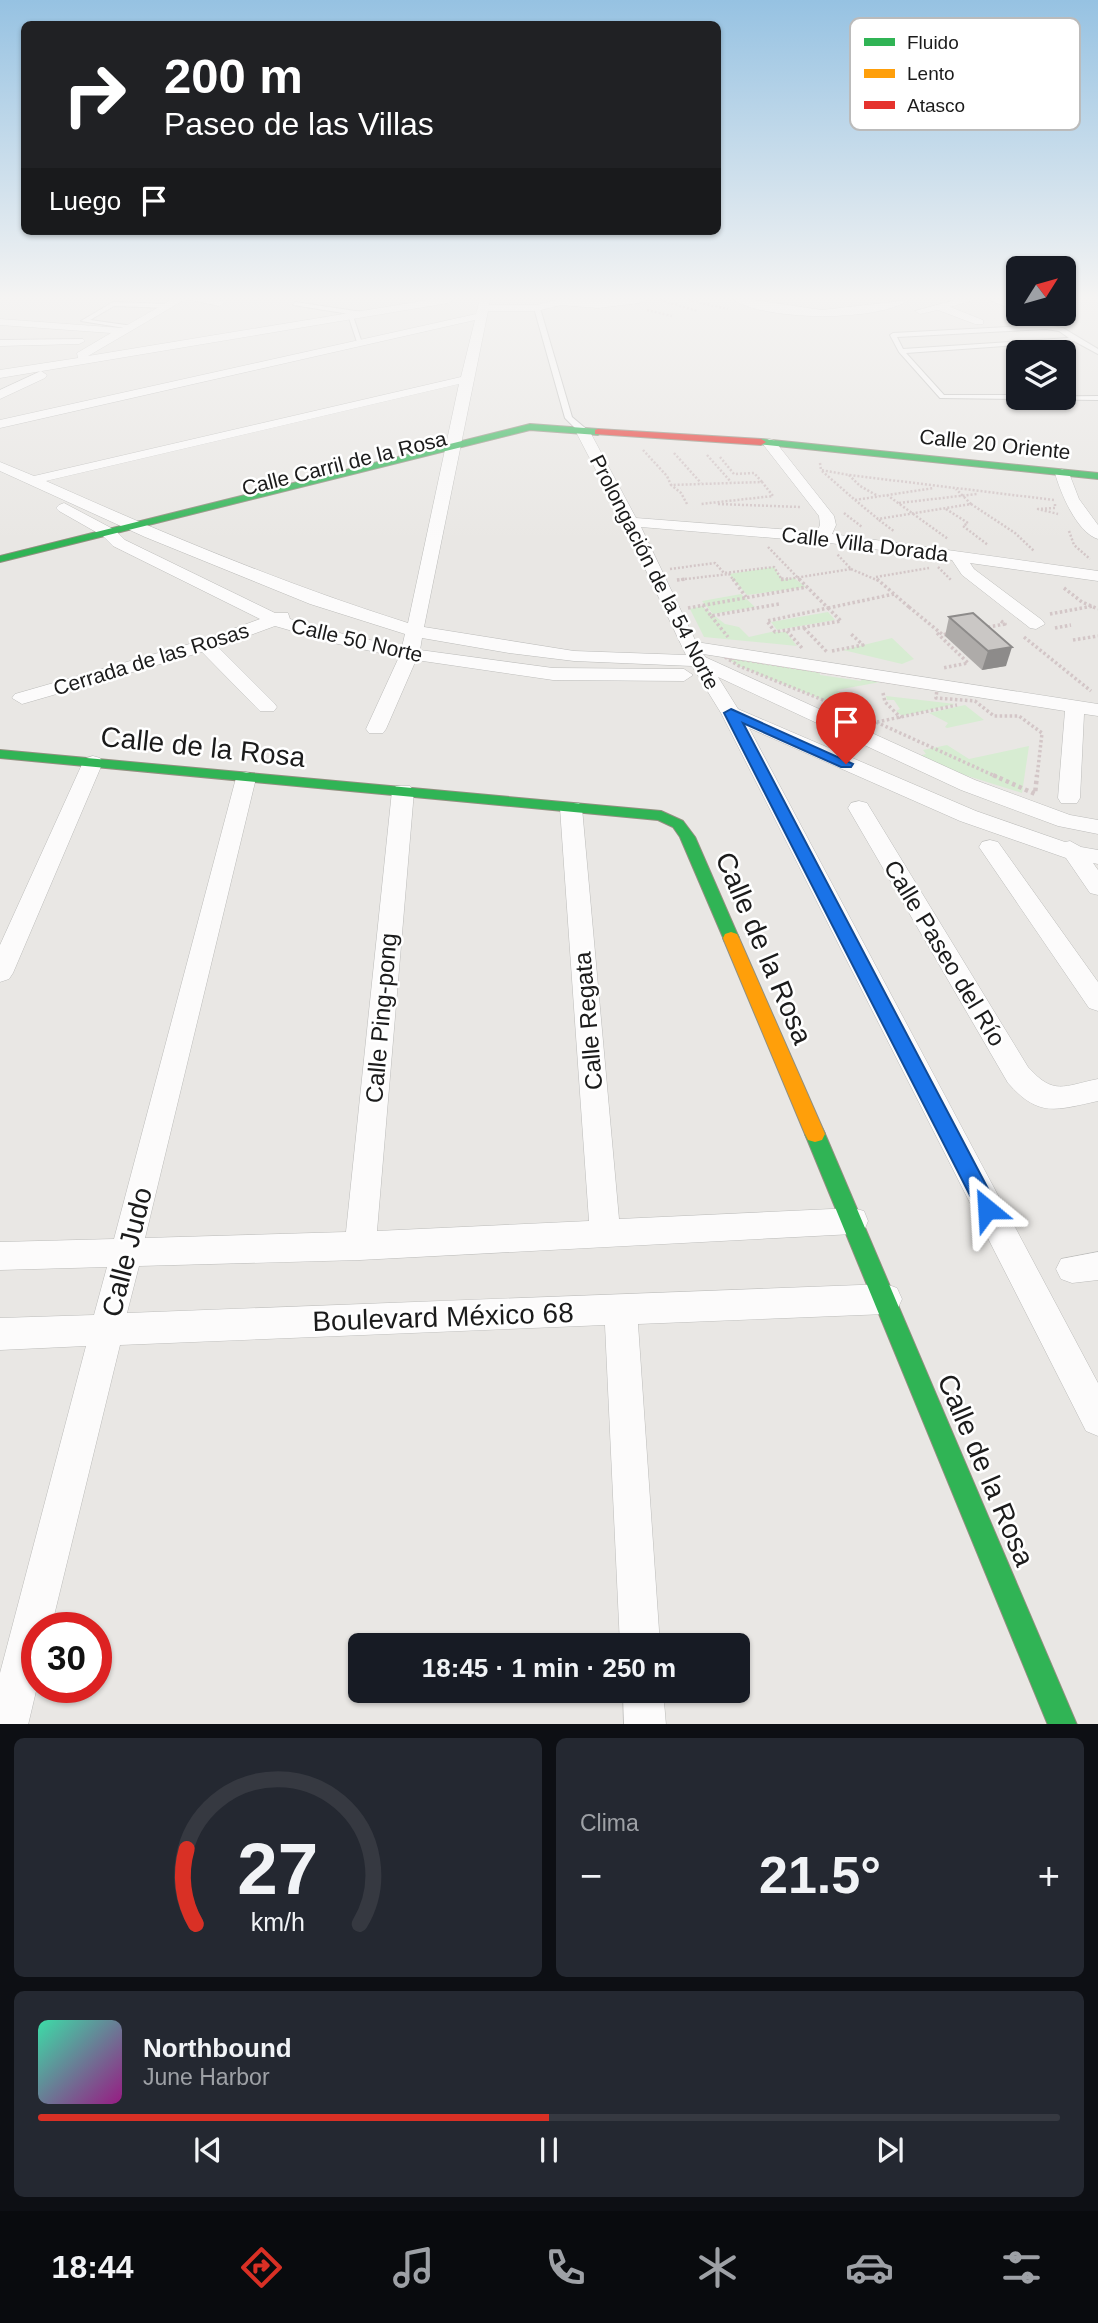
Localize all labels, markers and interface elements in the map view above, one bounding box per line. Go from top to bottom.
legend [850,18,1080,130]
text: Fluido [907,32,959,53]
icon: right [49,49,140,140]
text: 200 m [164,49,303,103]
text: Lento [907,63,955,84]
text: Atasco [907,95,965,116]
text: Paseo de las Villas [164,106,434,142]
icon: arrive [135,182,173,220]
text: Luego [49,186,121,216]
north arrow [1006,256,1076,326]
map controls [1006,256,1076,410]
button: layers [1006,340,1076,410]
street label: Calle 20 Oriente [918,425,1072,463]
street label: Calle Carril de la Rosa [239,426,449,500]
street label: Prolongación de la 54 Norte [586,451,724,693]
street label: Calle Villa Dorada [780,522,950,566]
street label: Calle 50 Norte [289,614,425,666]
street label: Cerrada de las Rosas [51,618,251,700]
pin [816,692,876,764]
icon: arrive [827,703,865,741]
street label: Calle de la Rosa [99,721,307,773]
street label: Calle de la Rosa [710,847,819,1049]
street label: Calle Paseo del Río [879,855,1011,1051]
street label: Calle Ping-pong [360,932,402,1104]
street label: Calle Regata [568,950,607,1091]
position arrow [950,1172,1024,1246]
street label: Calle Judo [96,1184,158,1320]
street label: Boulevard México 68 [312,1297,574,1337]
street label: Calle de la Rosa [932,1369,1041,1571]
speed limit sign: 30 [21,1612,112,1703]
text: 18:45 · 1 min · 250 m [422,1653,676,1683]
text: Clima [580,1810,639,1836]
text: 27 [238,1828,318,1909]
text: 21.5° [759,1846,881,1904]
text: − [580,1855,602,1897]
text: + [1038,1855,1060,1897]
text: km/h [251,1907,305,1935]
text: Northbound [143,2033,292,2063]
text: June Harbor [143,2064,270,2090]
icon: previous [189,2131,227,2169]
icon: pause [530,2131,568,2169]
icon: next [871,2131,909,2169]
icon: directions [237,2243,286,2292]
icon: music [389,2243,438,2292]
icon: phone [541,2243,590,2292]
icon: climate [693,2243,742,2292]
icon: car [845,2243,894,2292]
icon: filters [997,2243,1046,2292]
text: 18:44 [52,2249,133,2285]

